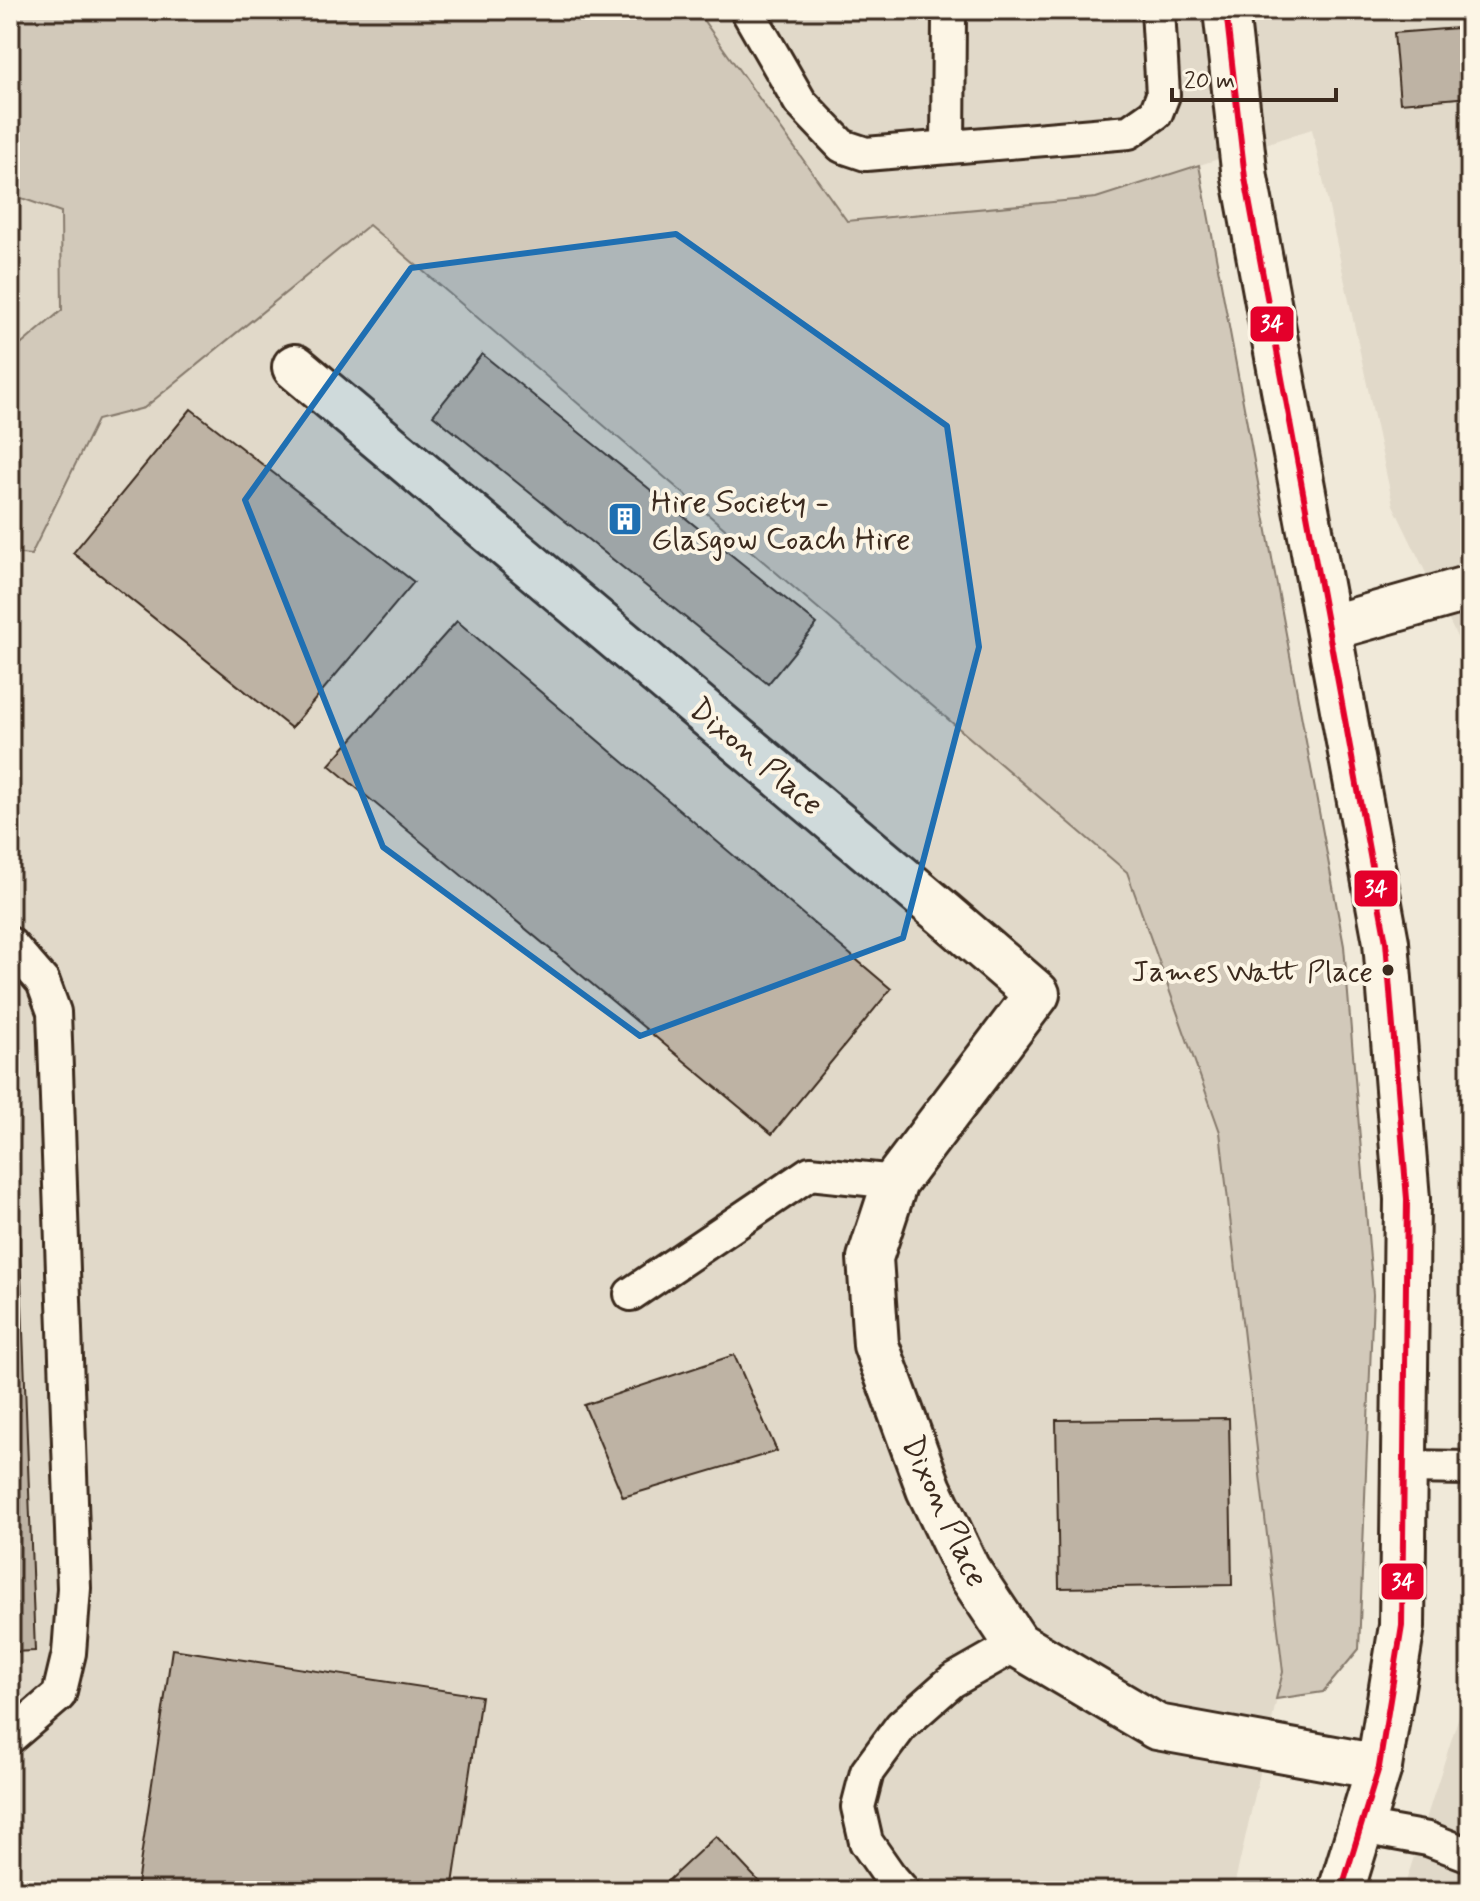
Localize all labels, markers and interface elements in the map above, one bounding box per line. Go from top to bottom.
scale bar [1172,52,1336,102]
text: 20 m [1184,66,1235,97]
line badge: 34 [1249,305,1295,343]
text: 34 [1260,311,1284,339]
place label: Hire Society - Glasgow Coach Hire [651,482,911,561]
building icon: Hire Society - Glasgow Coach Hire [606,500,644,538]
street label: Dixon Place [680,689,832,826]
line badge: 34 [1353,869,1399,908]
text: 34 [1364,876,1388,904]
place label: James Watt Place [1132,953,1373,992]
marker: James Watt Place [1380,962,1396,978]
street label: Dixon Place [891,1429,998,1594]
line badge: 34 [1380,1562,1425,1601]
text: 34 [1391,1569,1415,1597]

